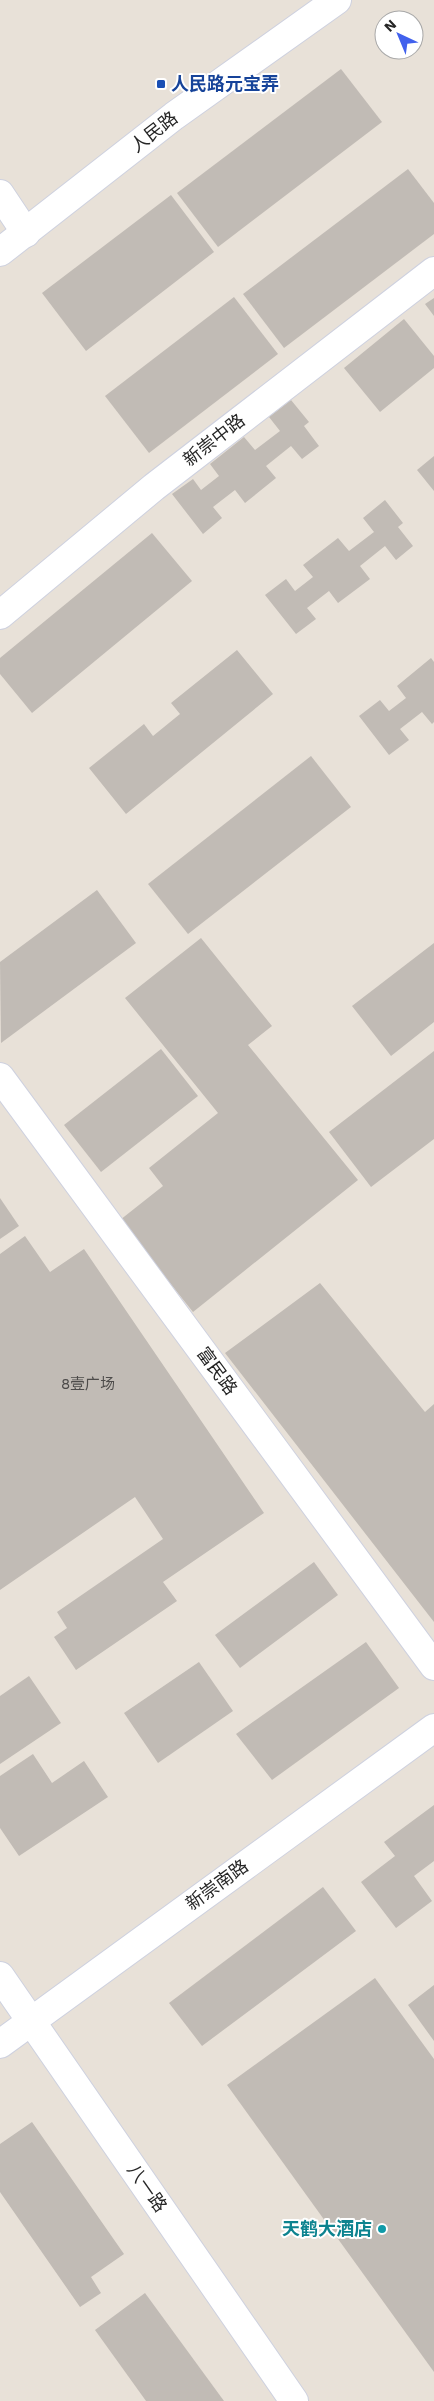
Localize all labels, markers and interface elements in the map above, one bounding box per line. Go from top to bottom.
north arrow [374,10,424,60]
text: N [381,16,399,35]
place label: 人民路元宝弄 [171,73,279,94]
marker: 人民路元宝弄 [155,78,167,90]
street label: 人民路 [126,107,181,157]
street label: 新崇中路 [179,409,249,470]
street label: 富民路 [193,1343,242,1399]
house number: 8壹广场 [61,1375,115,1393]
street label: 新崇南路 [181,1855,252,1914]
street label: 八一路 [123,2160,171,2216]
place label: 天鹤大酒店 [282,2218,372,2239]
marker: 天鹤大酒店 [376,2223,388,2235]

